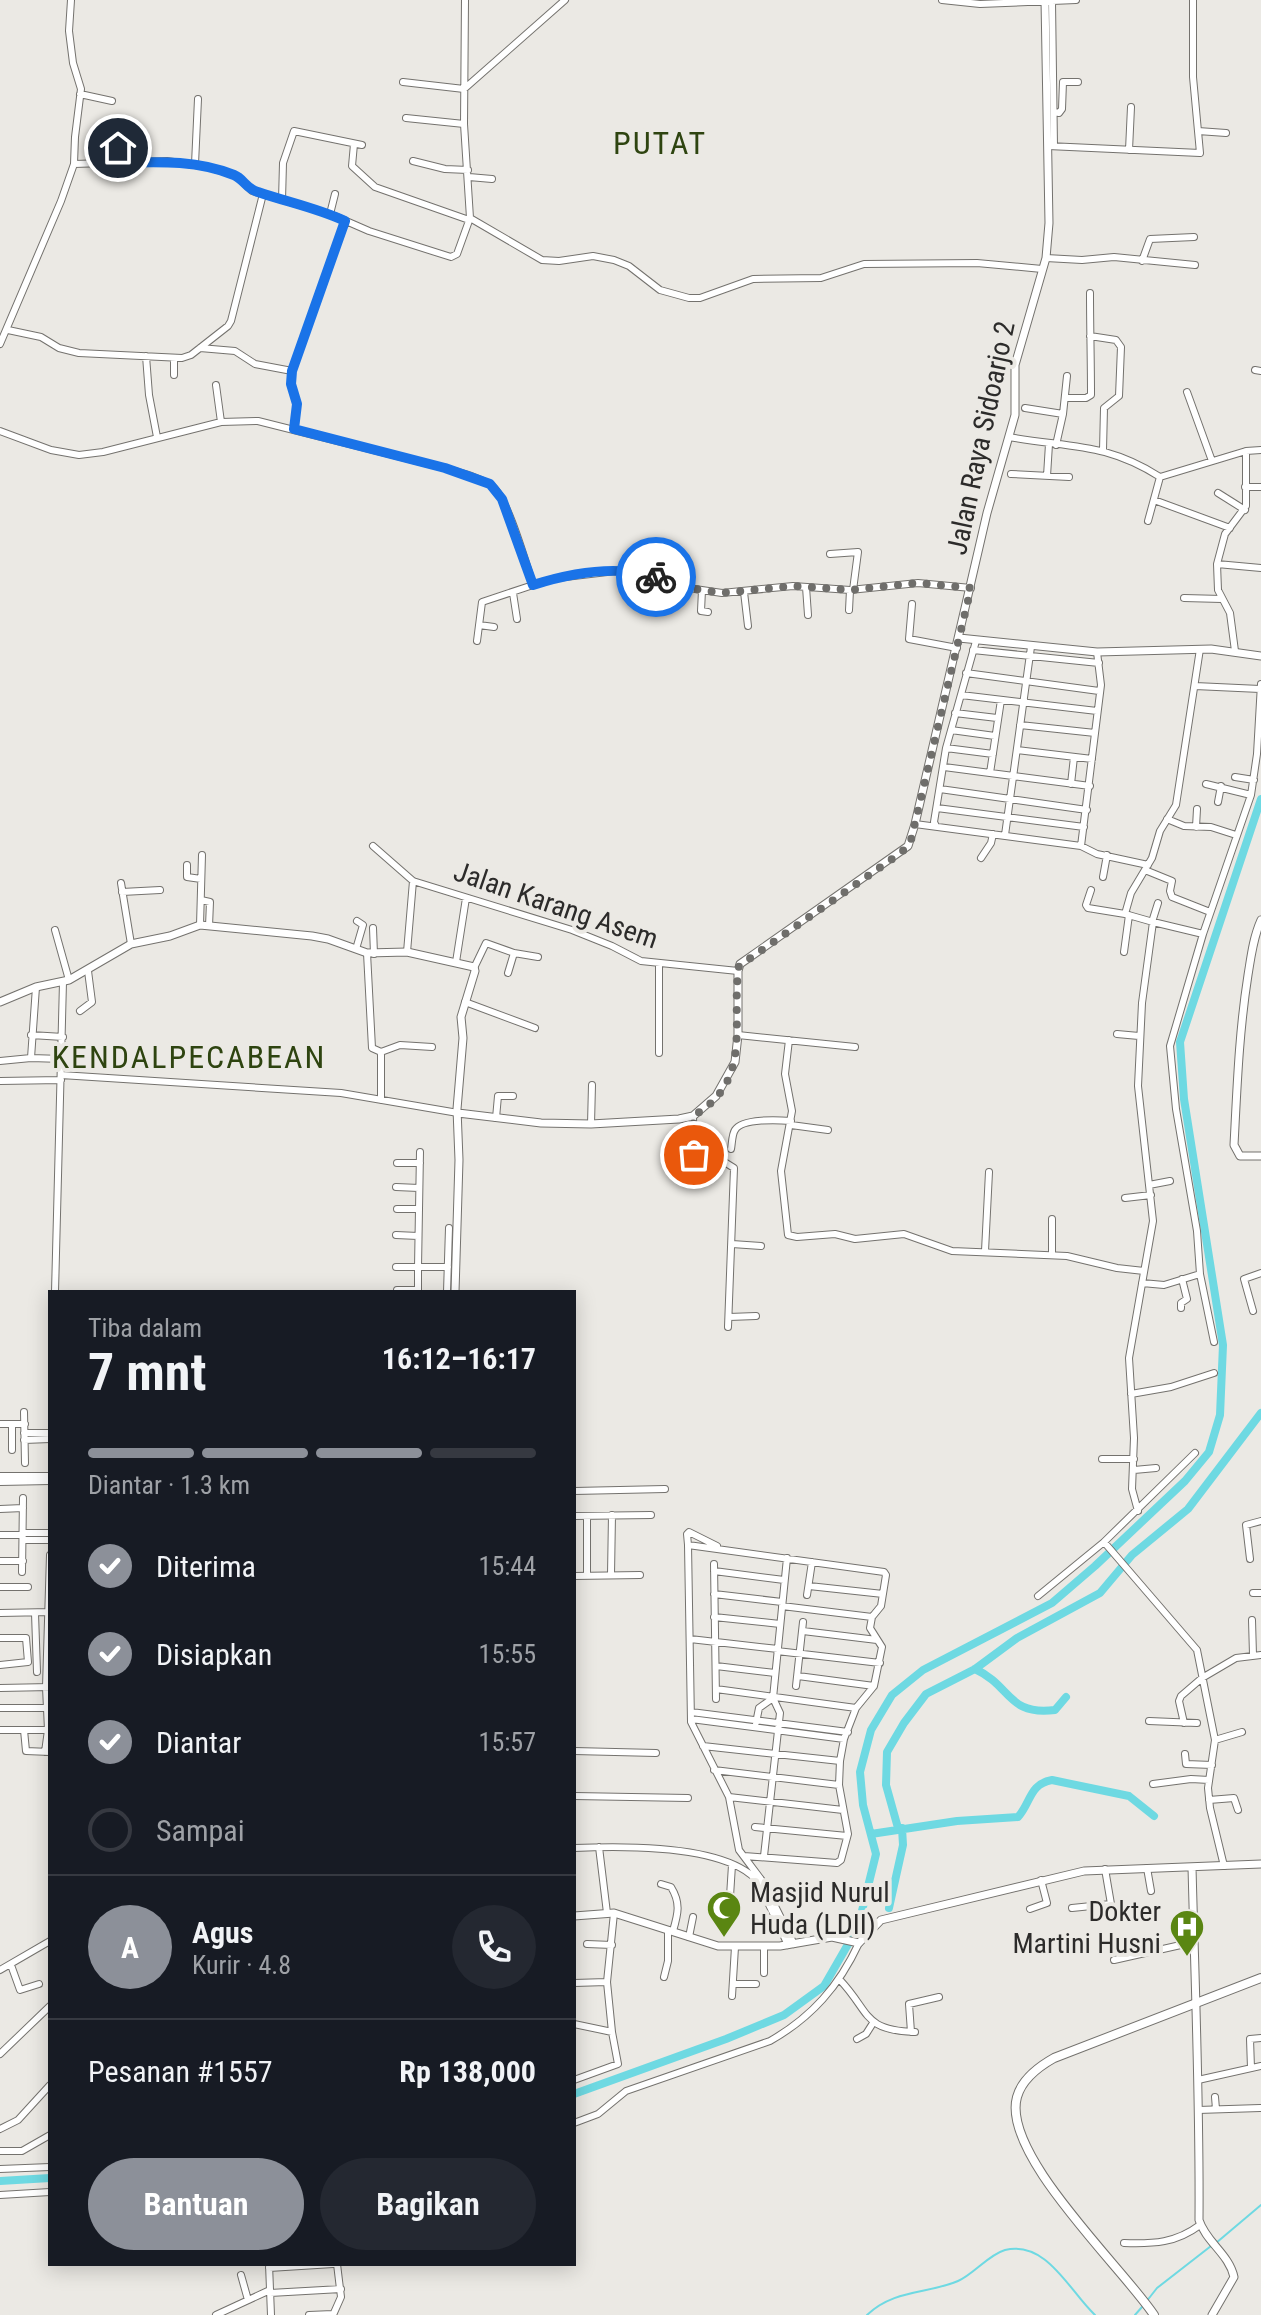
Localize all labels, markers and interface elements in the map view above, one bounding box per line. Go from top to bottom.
pin [84,114,152,182]
district label: PUTAT [613,124,707,162]
icon: home [96,126,140,170]
street label: Jalan Raya Sidoarjo 2 [940,318,1022,558]
courier [616,537,696,617]
icon: bike [634,555,678,599]
street label: Jalan Karang Asem [450,855,662,955]
district label: KENDALPECABEAN [52,1038,326,1076]
pin [660,1121,728,1189]
icon: bag [672,1133,716,1177]
text: Tiba dalam [88,1313,202,1343]
text: 16:12–16:17 [382,1341,536,1376]
text: 7 mnt [88,1342,206,1403]
text: Diantar · 1.3 km [88,1470,250,1500]
icon: check [88,1544,132,1588]
text: Diterima [156,1549,256,1584]
text: 15:44 [479,1551,536,1581]
icon: check [88,1632,132,1676]
text: Disiapkan [156,1637,272,1672]
text: 15:55 [479,1639,536,1669]
icon: check [88,1720,132,1764]
text: Diantar [156,1725,241,1760]
text: 15:57 [479,1727,536,1757]
text: Sampai [156,1813,245,1848]
place label: Masjid Nurul Huda (LDII) [750,1876,890,1941]
mosque icon: Masjid Nurul Huda (LDII) [705,1889,743,1939]
place label: Dokter Martini Husni [1012,1895,1161,1960]
button: phone [452,1905,536,1989]
hospital icon: Dokter Martini Husni [1168,1908,1206,1958]
text: Agus [192,1915,253,1950]
text: A [121,1930,139,1965]
text: Kurir · 4.8 [192,1950,291,1980]
text: Pesanan #1557 [88,2054,273,2089]
text: Rp 138,000 [399,2054,536,2089]
button: Bantuan [88,2158,304,2250]
button: Bagikan [320,2158,536,2250]

